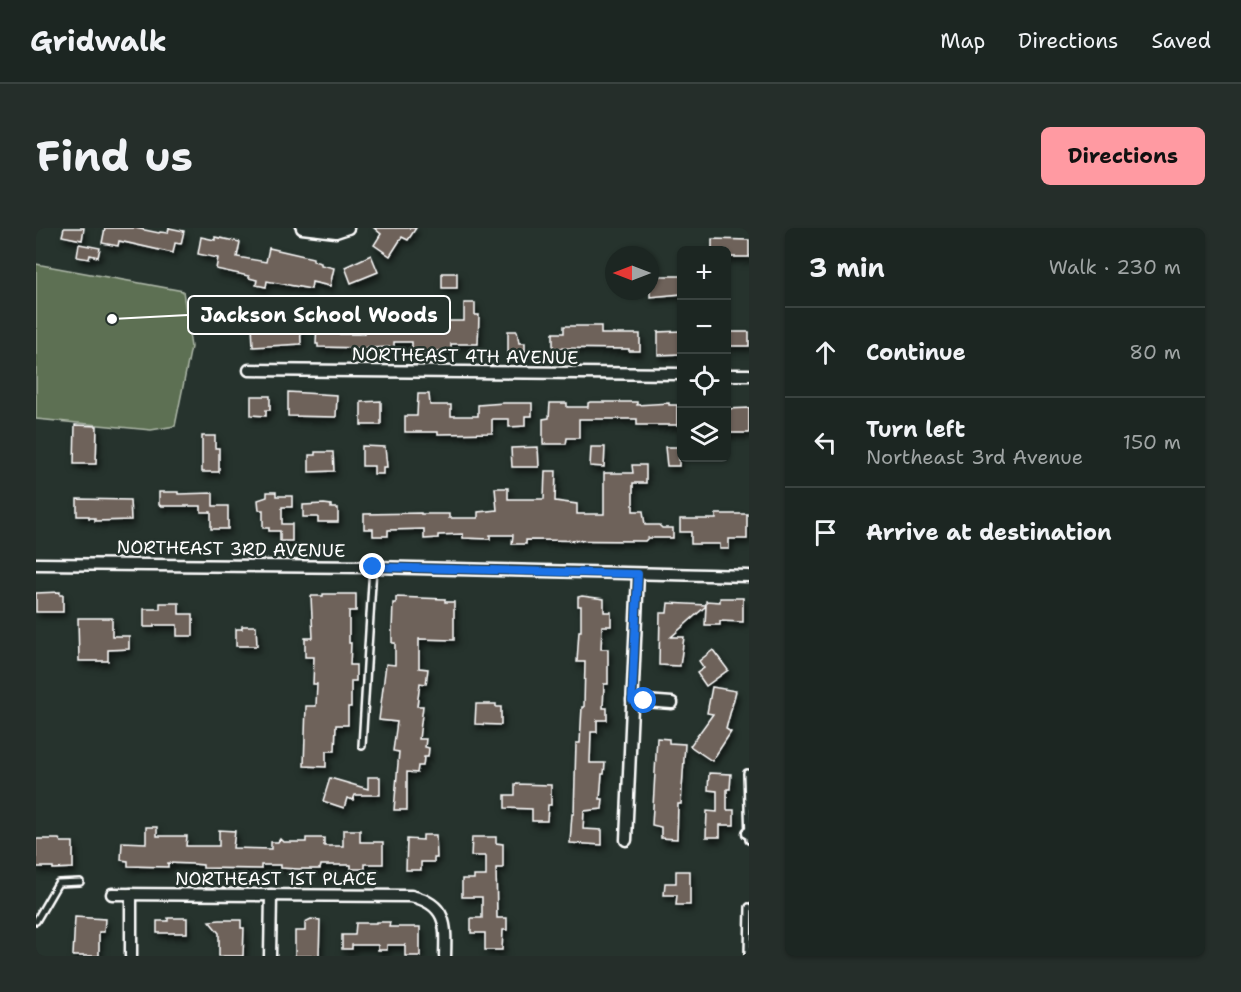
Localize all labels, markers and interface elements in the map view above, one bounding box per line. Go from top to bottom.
text: Gridwalk [30,22,167,60]
text: Map [940,27,985,55]
text: Directions [1018,27,1118,55]
text: Saved [1151,27,1211,55]
button: Directions [1041,127,1205,185]
text: Find us [36,128,193,184]
north arrow [605,246,659,300]
map controls [677,246,731,462]
button: + [677,246,731,300]
text: 3 min [809,250,885,285]
text: Walk · 230 m [1049,254,1181,280]
callout: Jackson School Woods [188,296,450,334]
button: − [677,300,731,354]
text: Jackson School Woods [200,302,438,328]
icon: ahead [809,336,842,369]
text: Continue [866,338,966,367]
text: 80 m [1129,339,1181,365]
street label: NORTHEAST 4TH AVENUE [351,342,579,370]
button: locate [677,354,731,408]
button: layers [677,408,731,462]
text: Turn left [866,415,965,444]
icon: left [809,426,842,459]
text: 150 m [1123,429,1181,455]
text: Northeast 3rd Avenue [866,444,1083,470]
icon: arrive [809,516,842,549]
text: Arrive at destination [866,518,1112,547]
street label: NORTHEAST 3RD AVENUE [117,535,345,563]
route end [359,553,385,579]
route start [630,687,656,713]
street label: NORTHEAST 1ST PLACE [175,867,377,891]

